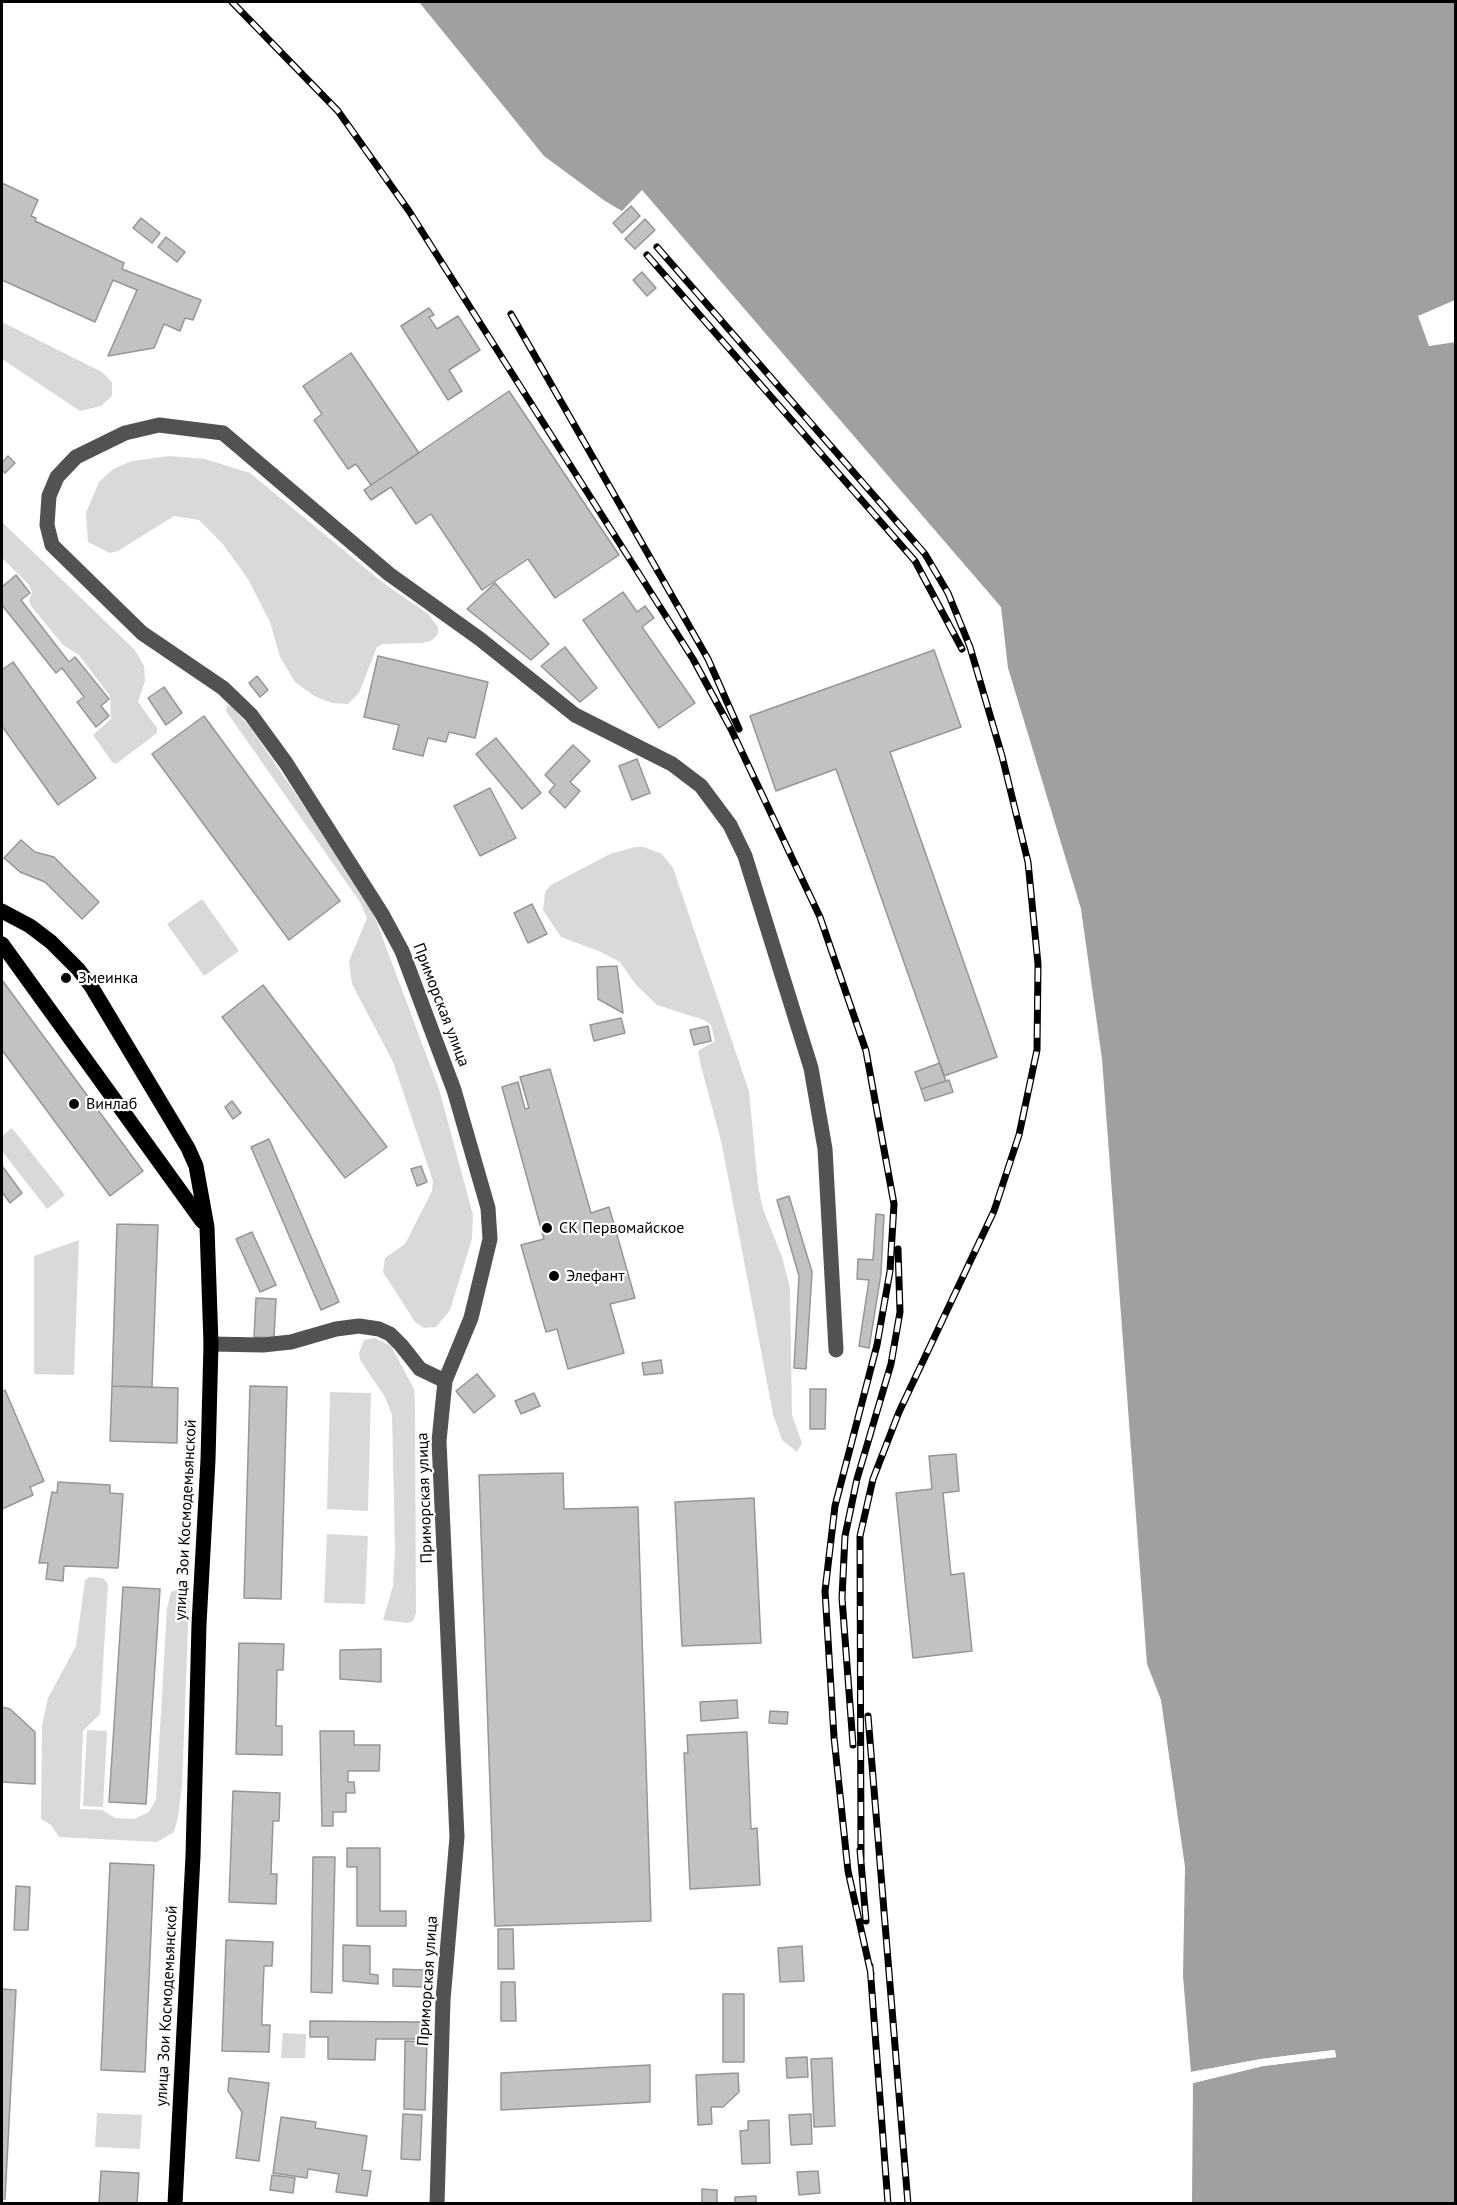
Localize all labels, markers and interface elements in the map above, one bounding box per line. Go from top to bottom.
street label: Приморская улица [409,940,473,1070]
place label: Змеинка [78,968,138,988]
marker: Змеинка [59,971,73,985]
place label: Винлаб [86,1094,137,1114]
marker: Винлаб [67,1097,81,1111]
place label: СК Первомайское [559,1218,684,1238]
marker: СК Первомайское [540,1221,554,1235]
place label: Элефант [566,1266,625,1286]
marker: Элефант [547,1269,561,1283]
street label: улица Зои Космодемьянской [171,1419,201,1621]
street label: Приморская улица [413,1432,437,1564]
street label: улица Зои Космодемьянской [152,1905,182,2107]
street label: Приморская улица [414,1915,442,2047]

